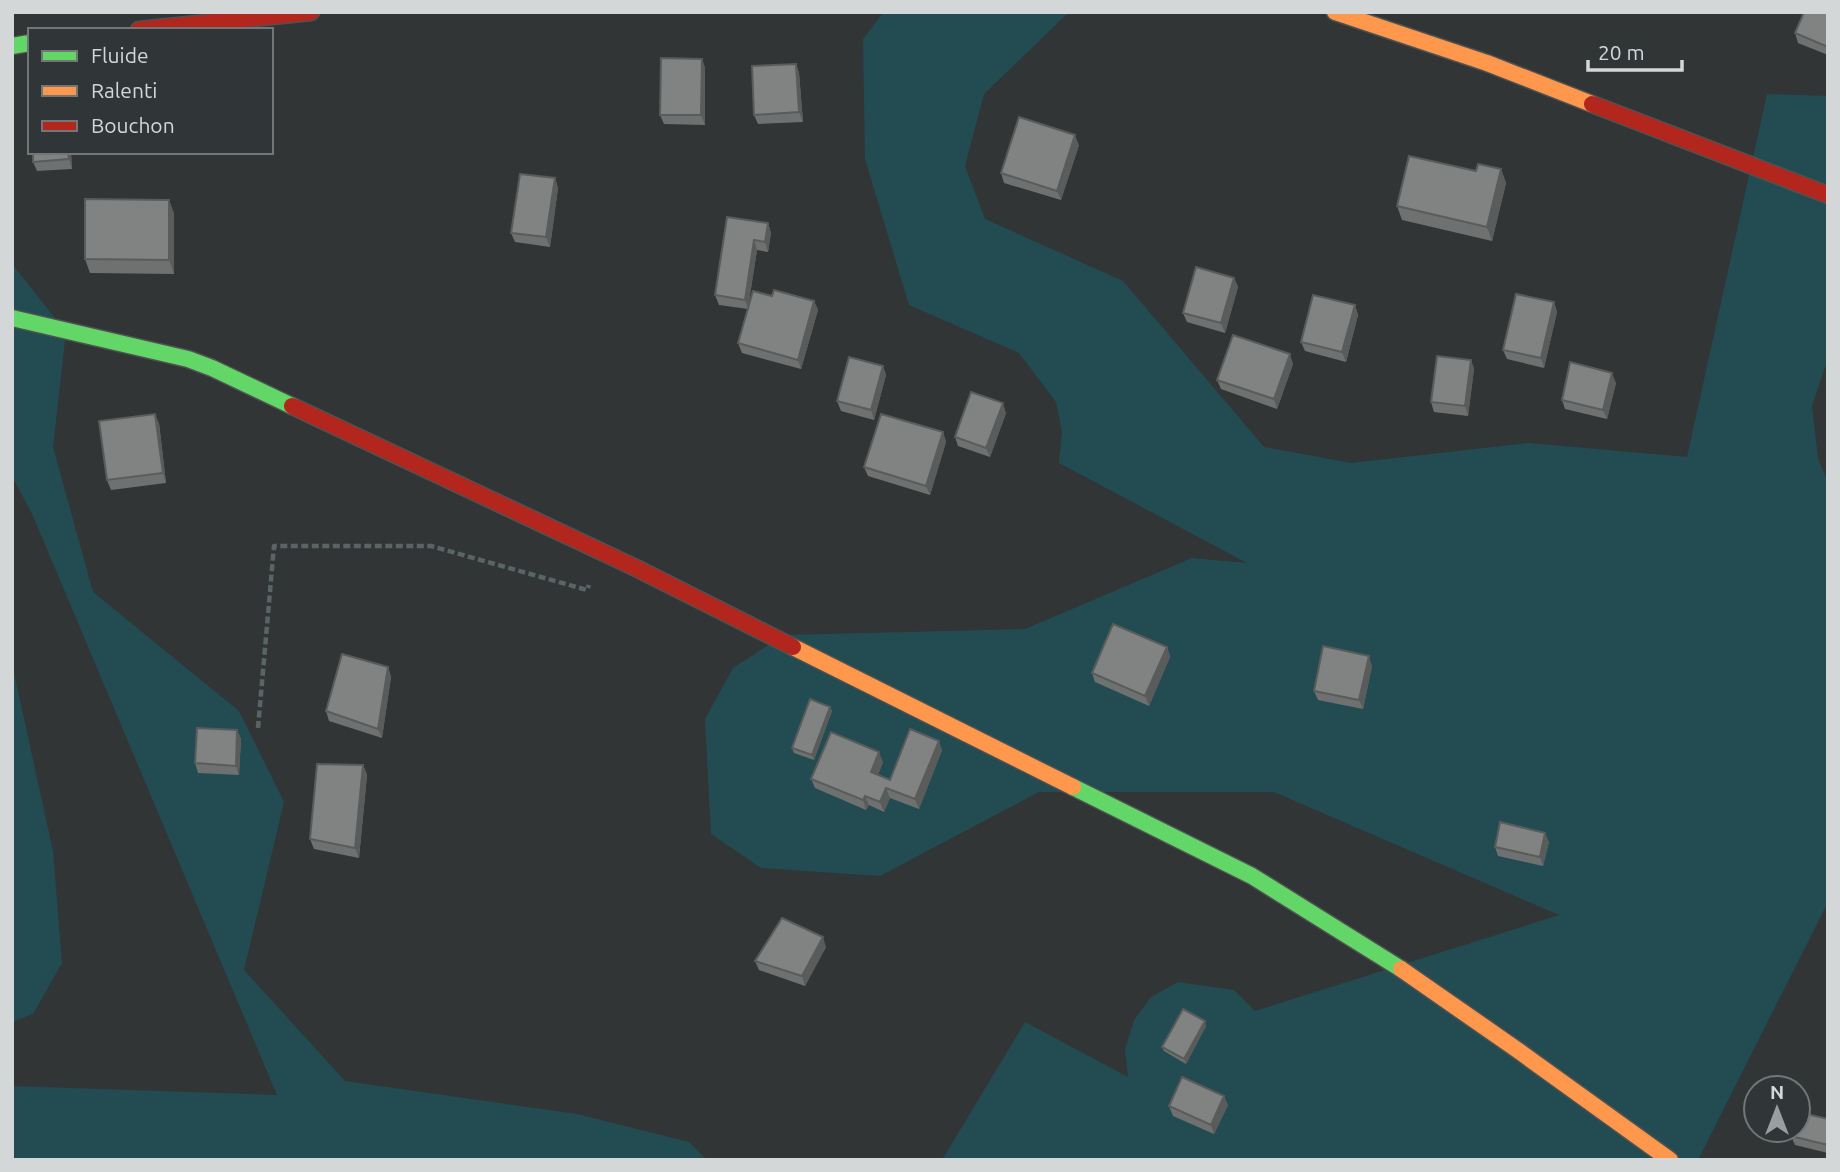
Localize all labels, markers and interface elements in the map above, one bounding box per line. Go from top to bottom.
legend [28,28,273,154]
scale bar [1588,28,1682,72]
text: 20 m [1598,40,1645,64]
text: Fluide [91,43,149,67]
text: Ralenti [91,78,157,102]
text: Bouchon [91,113,175,137]
north arrow [1742,1074,1812,1144]
text: N [1770,1081,1784,1103]

